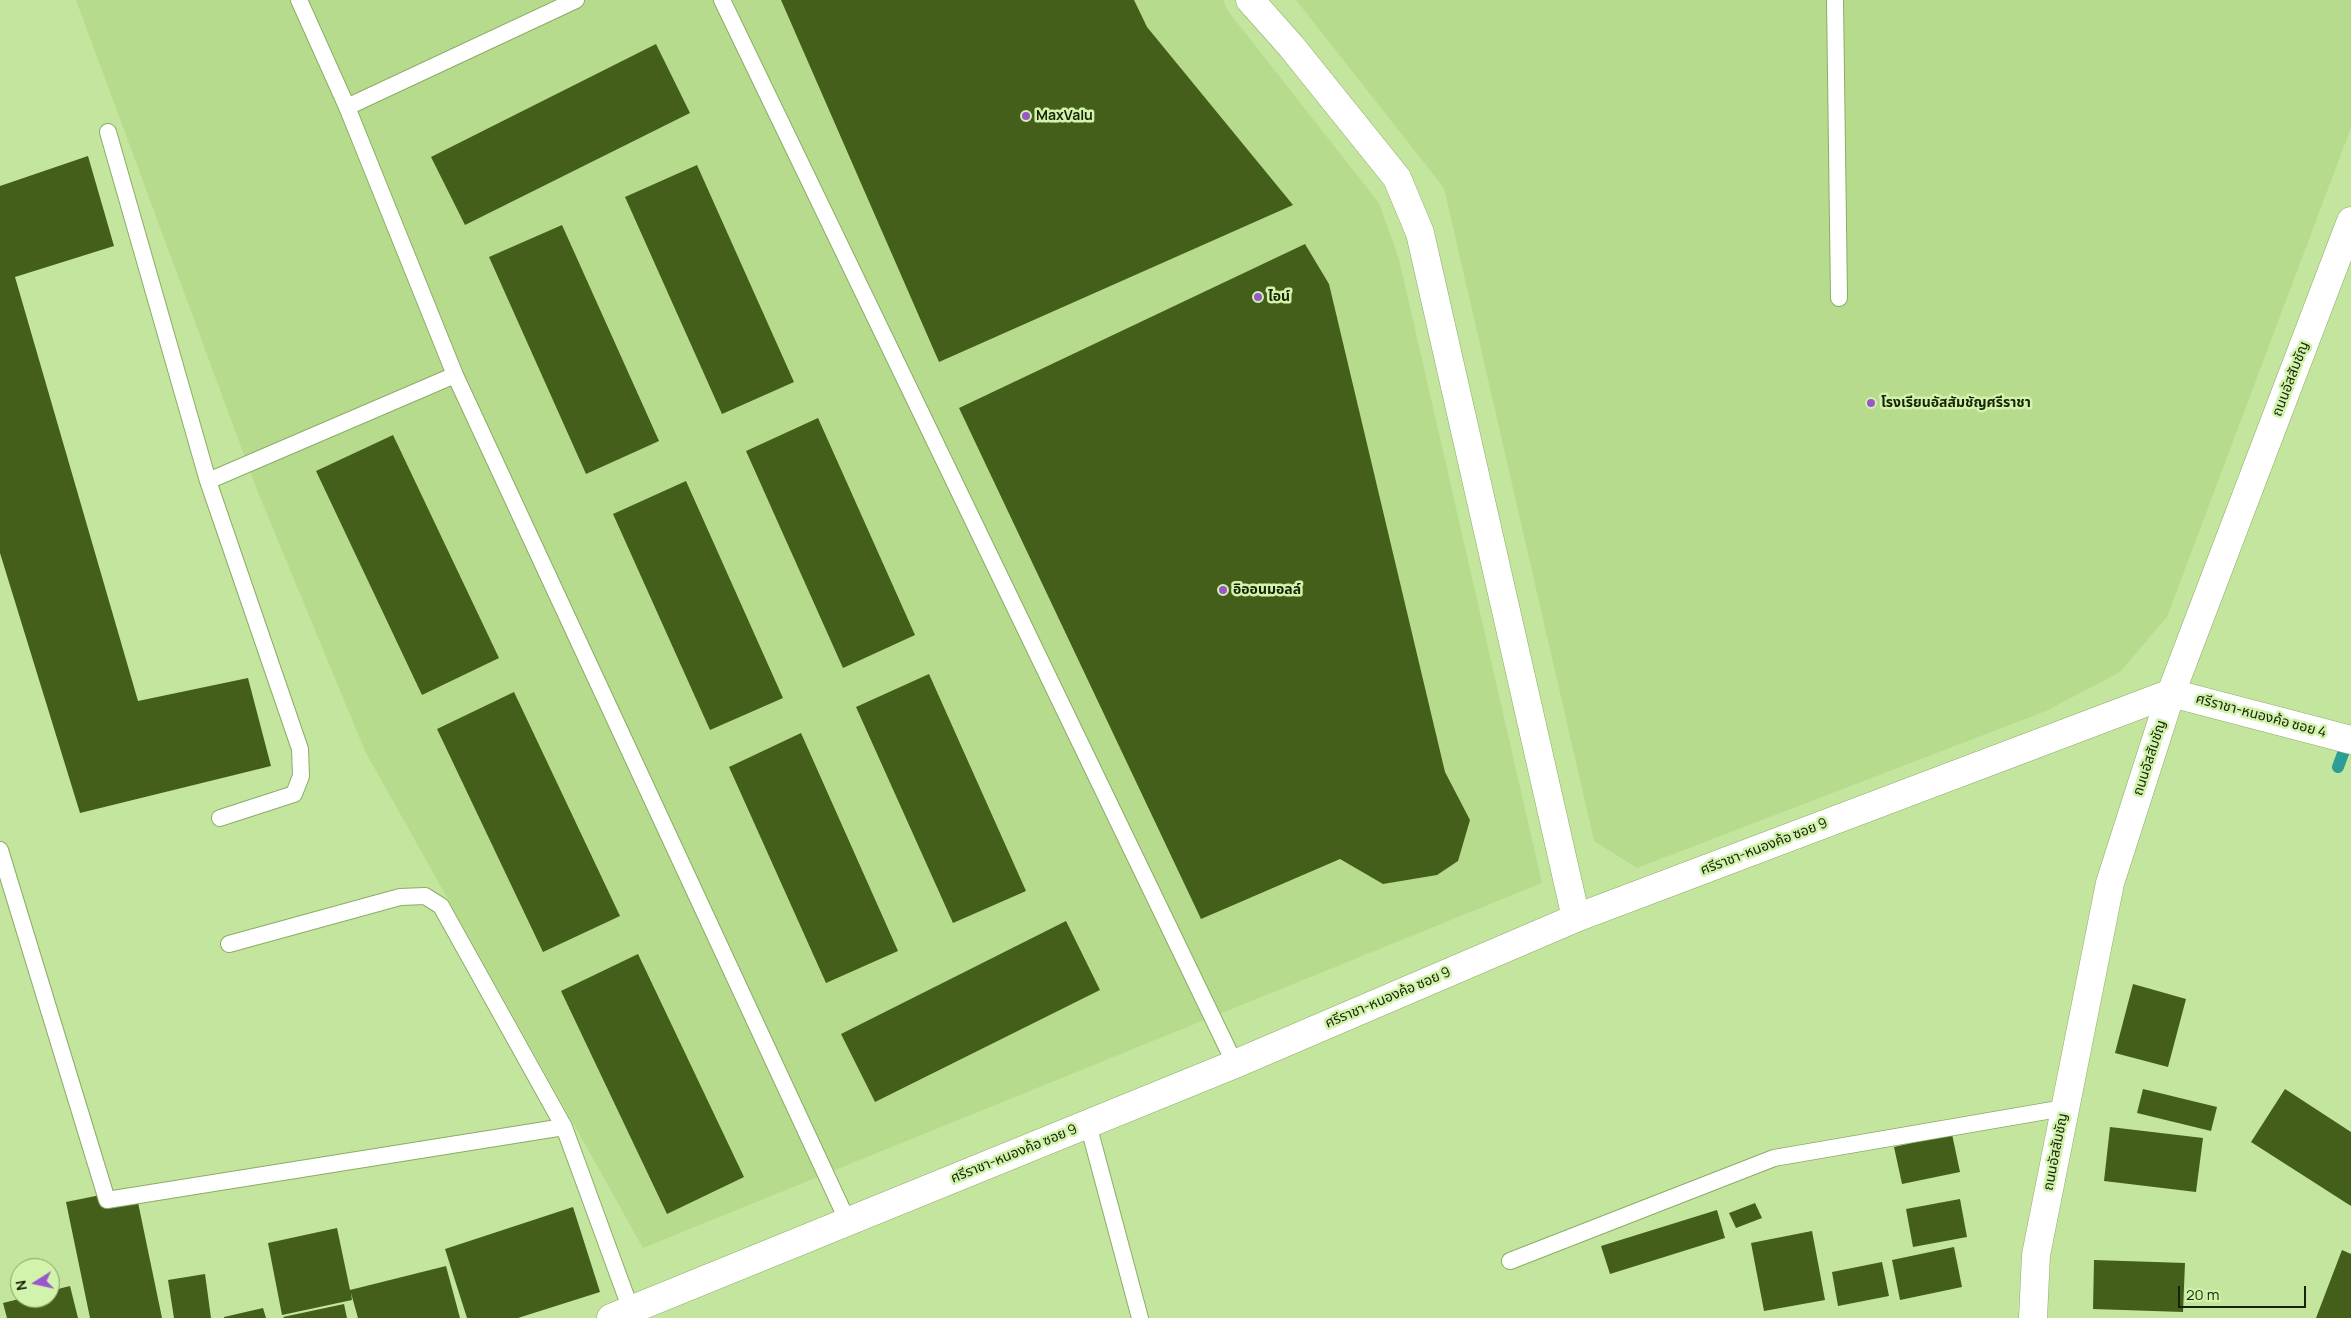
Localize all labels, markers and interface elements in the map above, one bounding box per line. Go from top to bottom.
place label: MaxValu [1036,108,1093,124]
marker: MaxValu [1020,110,1032,122]
place label: ไอน์ [1268,289,1290,305]
marker: ไอน์ [1252,291,1264,303]
street label: ถนนอัสสัมชัญ [2269,339,2313,419]
place label: โรงเรียนอัสสัมชัญศรีราชา [1881,395,2031,411]
marker: โรงเรียนอัสสัมชัญศรีราชา [1865,397,1877,409]
place label: อิออนมอลล์ [1233,582,1301,598]
marker: อิออนมอลล์ [1217,584,1229,596]
street label: ศรีราชา-หนองค้อ ซอย 4 [2194,690,2328,742]
street label: ถนนอัสสัมชัญ [2130,718,2170,798]
street label: ศรีราชา-หนองค้อ ซอย 9 [1698,815,1830,879]
street label: ศรีราชา-หนองค้อ ซอย 9 [1323,964,1453,1032]
street label: ถนนอัสสัมชัญ [2040,1112,2072,1192]
street label: ศรีราชา-หนองค้อ ซอย 9 [948,1121,1080,1187]
north arrow [10,1258,60,1308]
scale bar [2181,1276,2308,1308]
text: N [10,1279,31,1292]
text: 20 m [2186,1284,2219,1305]

